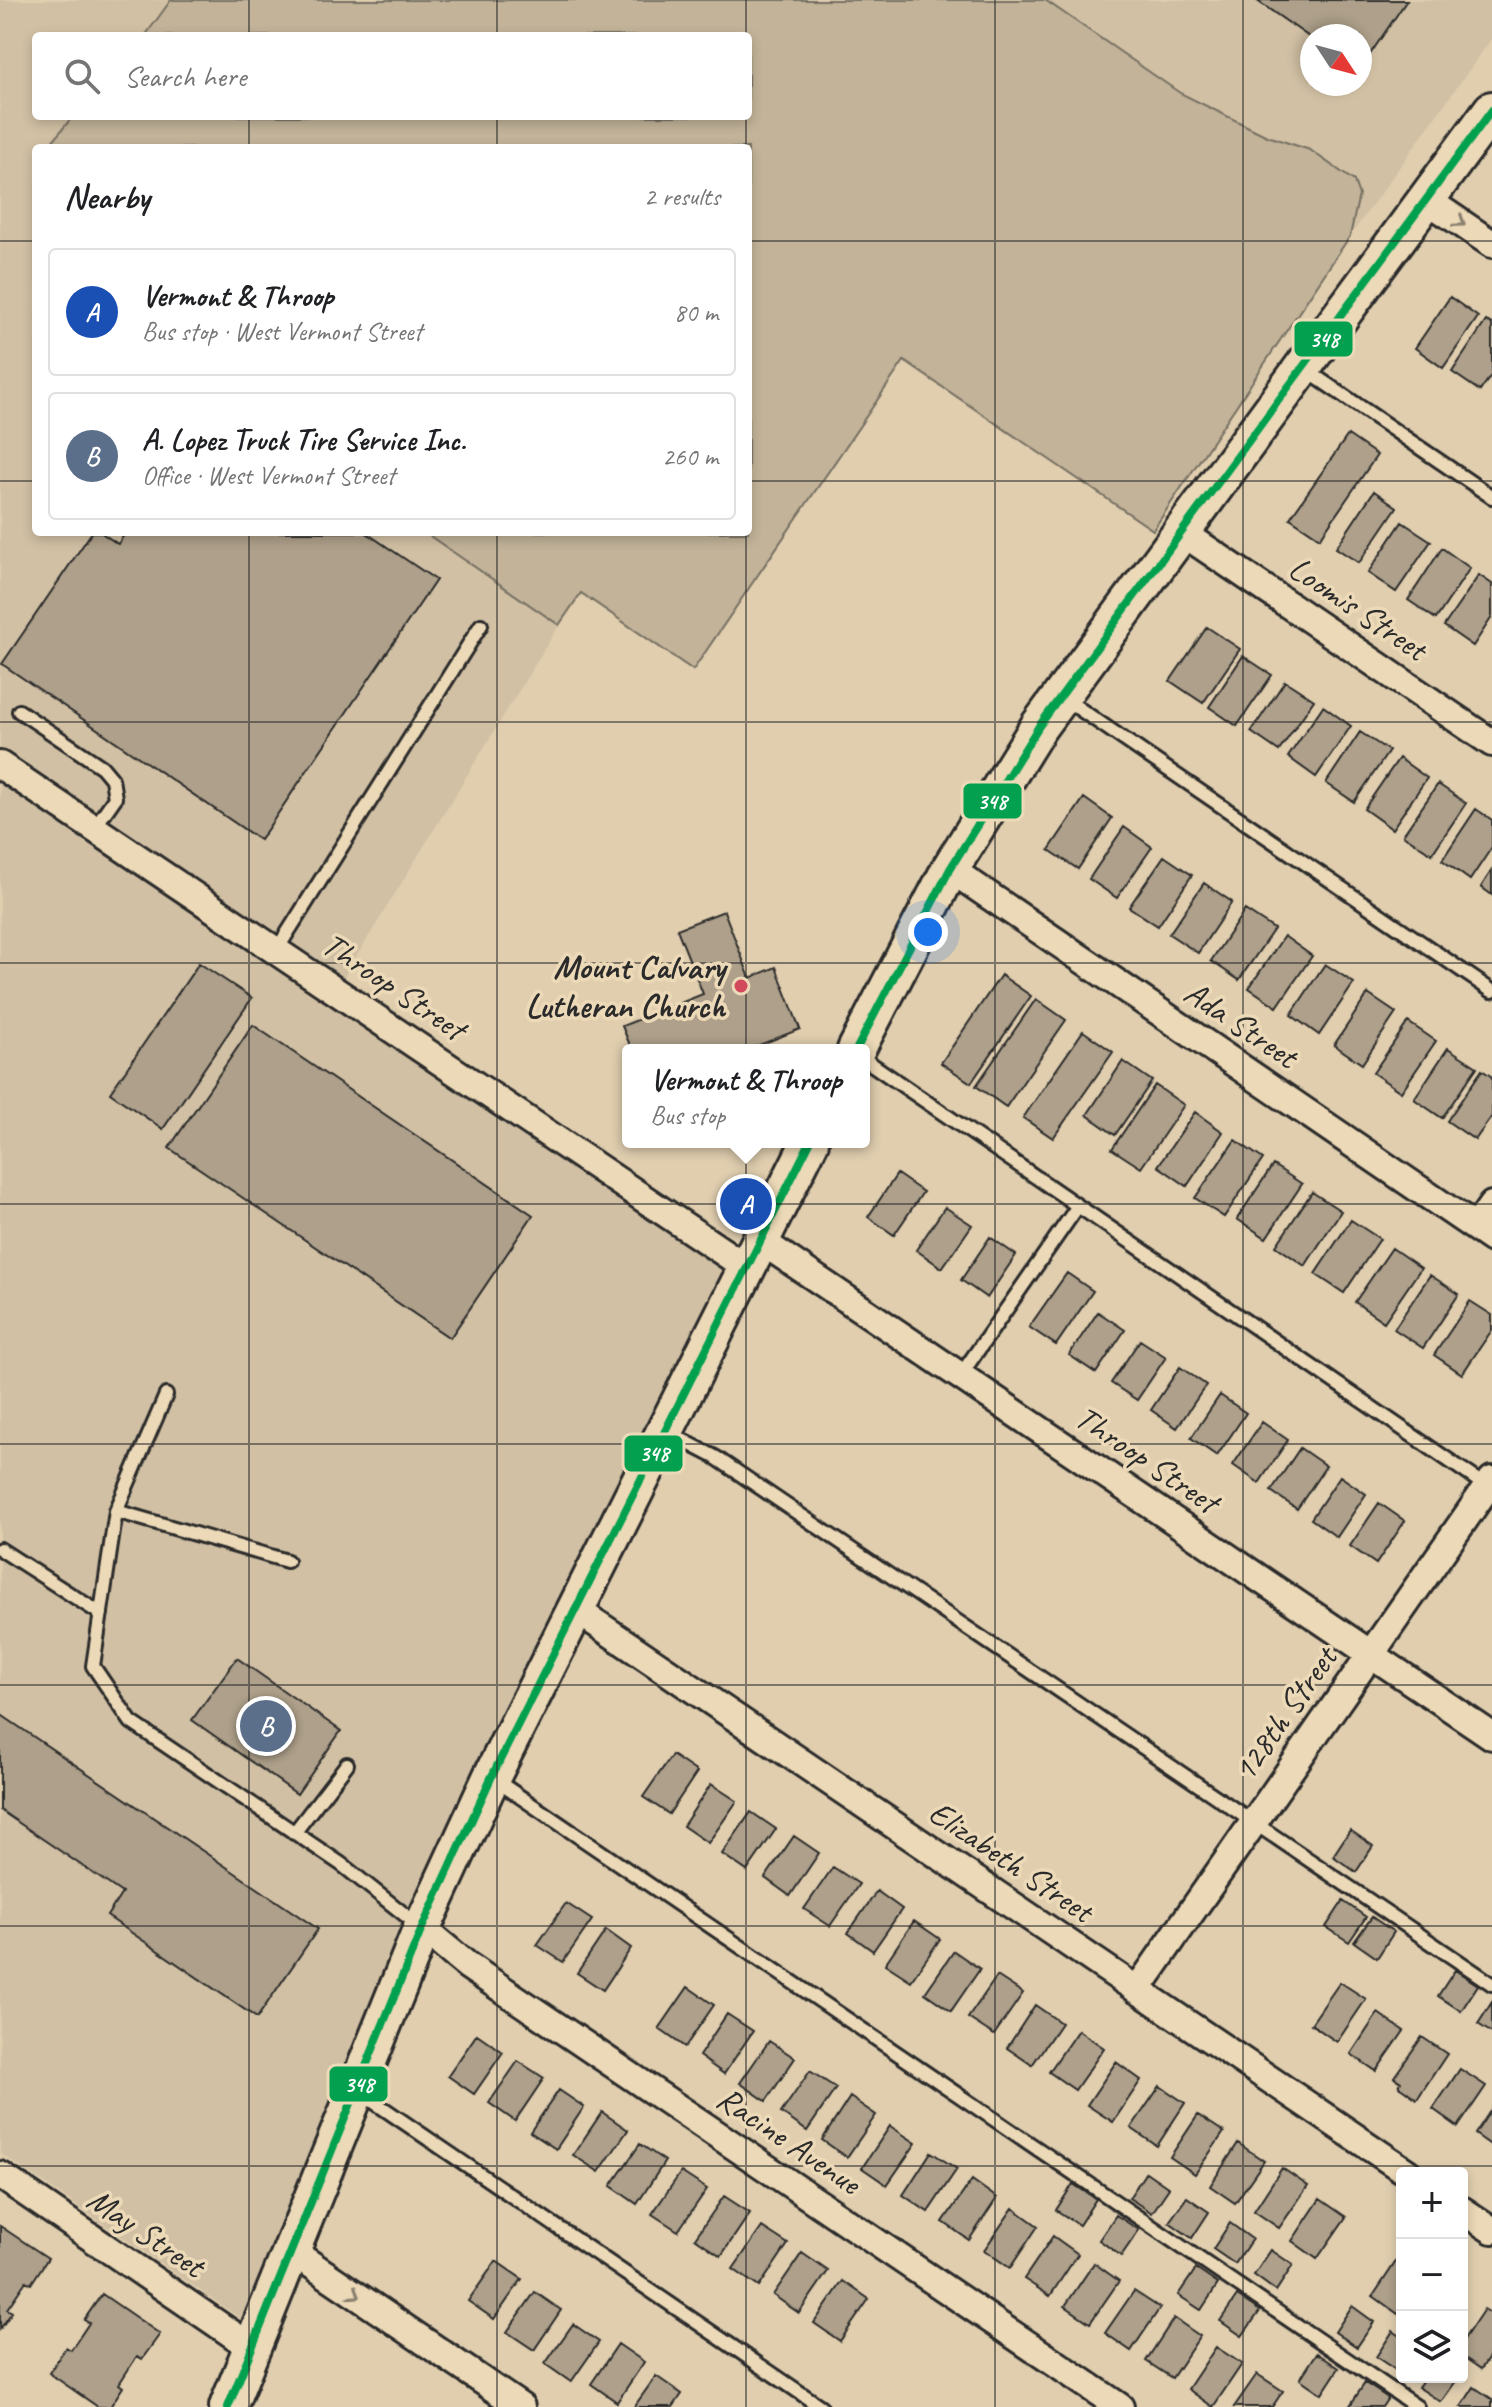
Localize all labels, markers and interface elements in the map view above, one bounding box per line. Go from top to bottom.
north arrow [1300,24,1372,96]
search box [32,32,752,120]
icon: search [60,54,104,98]
text: Search here [124,57,246,95]
text: Nearby [64,175,150,218]
text: 2 results [644,180,720,213]
one-way arrow [1451,212,1465,227]
text: Vermont & Throop [142,277,333,315]
text: A [85,296,99,329]
text: 80 m [674,296,718,329]
text: Bus stop · West Vermont Street [142,315,422,348]
line badge: 348 [1293,320,1354,358]
text: 348 [1309,326,1342,354]
text: A. Lopez Truck Tire Service Inc. [142,421,466,459]
text: B [85,440,99,473]
text: 260 m [662,440,718,473]
text: Office · West Vermont Street [142,459,395,492]
street label: Loomis Street [1281,546,1438,672]
line badge: 348 [962,782,1023,820]
text: 348 [977,788,1010,816]
your location [908,912,948,952]
street label: Throop Street [314,922,478,1052]
place label: Mount Calvary Lutheran Church [526,945,728,1027]
street label: Ada Street [1176,971,1309,1079]
marker: Mount Calvary Lutheran Church [732,977,750,995]
popup [622,1044,870,1148]
text: Vermont & Throop [650,1061,842,1099]
text: Bus stop [650,1099,725,1132]
pin: A [720,1174,772,1234]
street label: Throop Street [1067,1395,1231,1525]
line badge: 348 [623,1434,684,1473]
text: 348 [639,1440,672,1468]
street label: 128th Street [1222,1635,1348,1789]
pin: B [240,1696,292,1756]
street label: Elizabeth Street [921,1790,1104,1934]
line badge: 348 [328,2065,389,2103]
text: 348 [344,2071,377,2099]
street label: Racine Avenue [709,2076,871,2205]
map controls [1396,2167,1468,2383]
button: + [1396,2167,1468,2239]
street label: May Street [79,2177,216,2289]
button: − [1396,2239,1468,2311]
one-way arrow [346,2284,360,2299]
button: layers [1396,2311,1468,2383]

